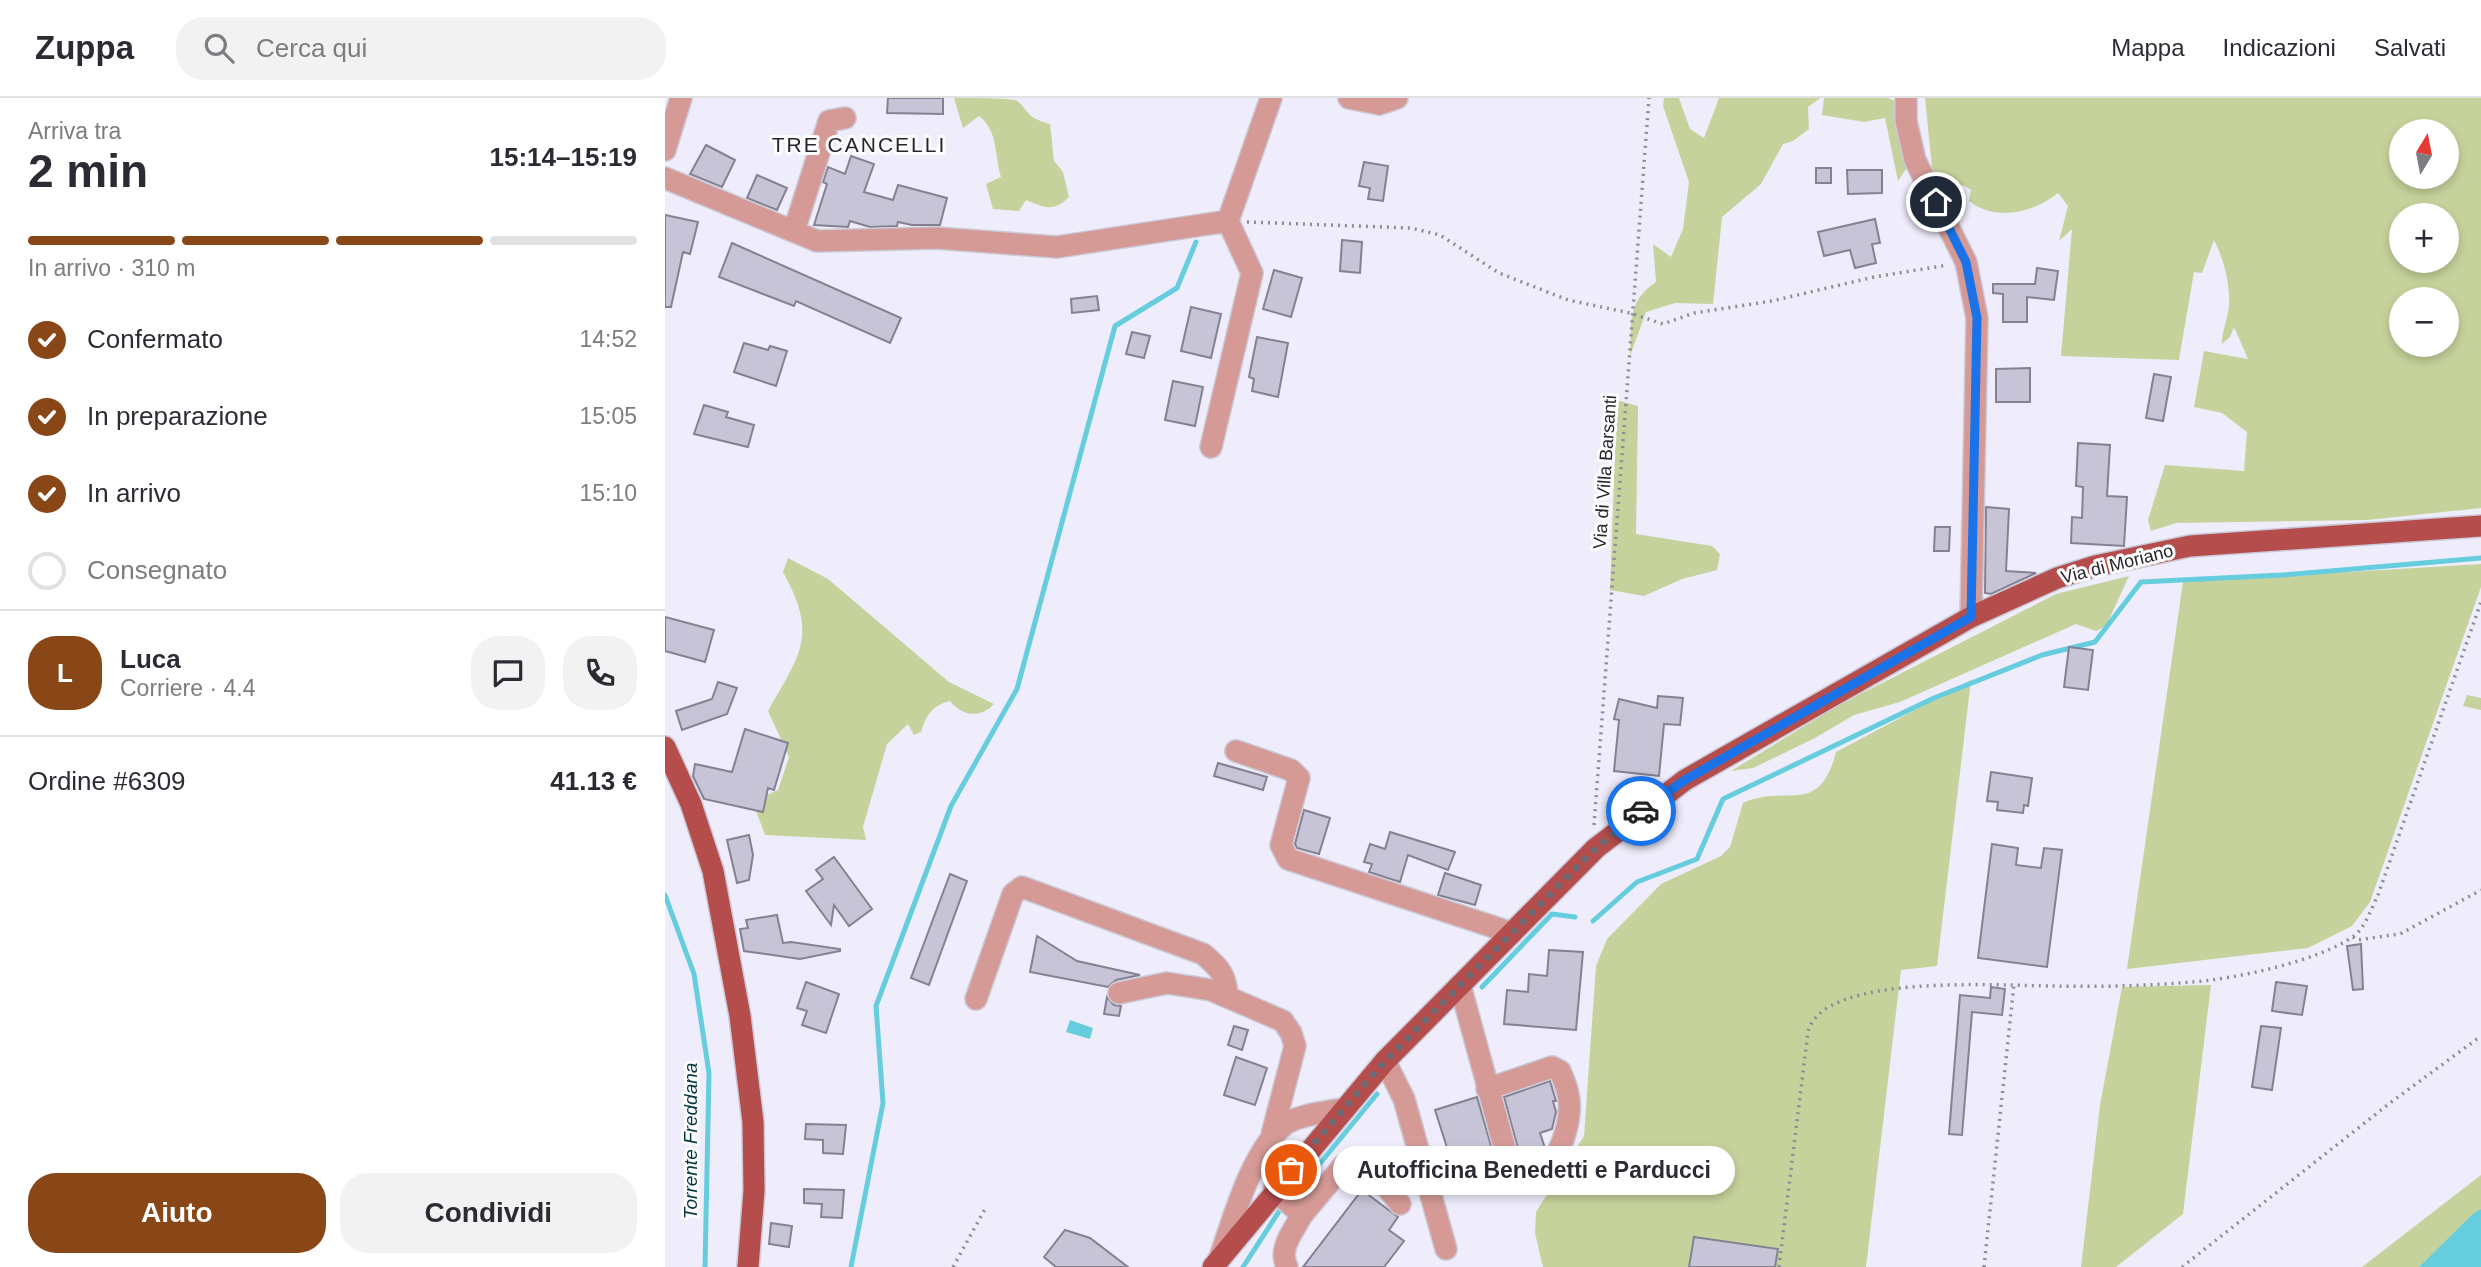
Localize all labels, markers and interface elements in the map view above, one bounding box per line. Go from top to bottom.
search box [176,17,666,80]
text: Zuppa [35,29,134,66]
icon: search [200,29,238,67]
text: Cerca qui [256,33,367,63]
text: Mappa [2111,34,2185,61]
text: Indicazioni [2223,34,2336,61]
text: Salvati [2374,34,2446,61]
text: Arriva tra [28,118,121,144]
north arrow [2389,119,2459,189]
map controls [2389,119,2459,357]
district label: TRE CANCELLI [772,133,946,156]
text: 15:14–15:19 [490,142,637,172]
text: 2 min [28,145,148,197]
pin [1906,172,1966,232]
icon: home [1917,183,1955,221]
button: + [2389,203,2459,273]
text: In arrivo · 310 m [28,255,195,281]
button: − [2389,287,2459,357]
icon: check [28,321,66,359]
text: Confermato [87,324,223,354]
text: 14:52 [579,326,637,352]
street label: Via di Villa Barsanti [1590,394,1620,550]
icon: check [28,398,66,436]
text: In preparazione [87,401,268,431]
text: 15:05 [579,403,637,429]
icon: check [28,475,66,513]
text: In arrivo [87,478,181,508]
text: 15:10 [579,480,637,506]
street label: Via di Moriano [2059,540,2175,588]
text: Consegnato [87,555,227,585]
button: chat [471,636,545,710]
button: phone [563,636,637,710]
text: Luca [120,644,181,674]
text: L [57,658,73,688]
text: Corriere · 4.4 [120,675,255,701]
text: Ordine #6309 [28,766,186,796]
text: 41.13 € [550,766,637,796]
courier [1606,776,1676,846]
icon: car [1622,792,1660,830]
water label: Torrente Freddana [680,1063,701,1219]
pin [1261,1140,1321,1200]
callout: Autofficina Benedetti e Parducci [1333,1146,1735,1194]
icon: bag [1272,1151,1310,1189]
text: Autofficina Benedetti e Parducci [1357,1157,1711,1183]
button: Aiuto [28,1173,326,1253]
button: Condividi [340,1173,637,1253]

